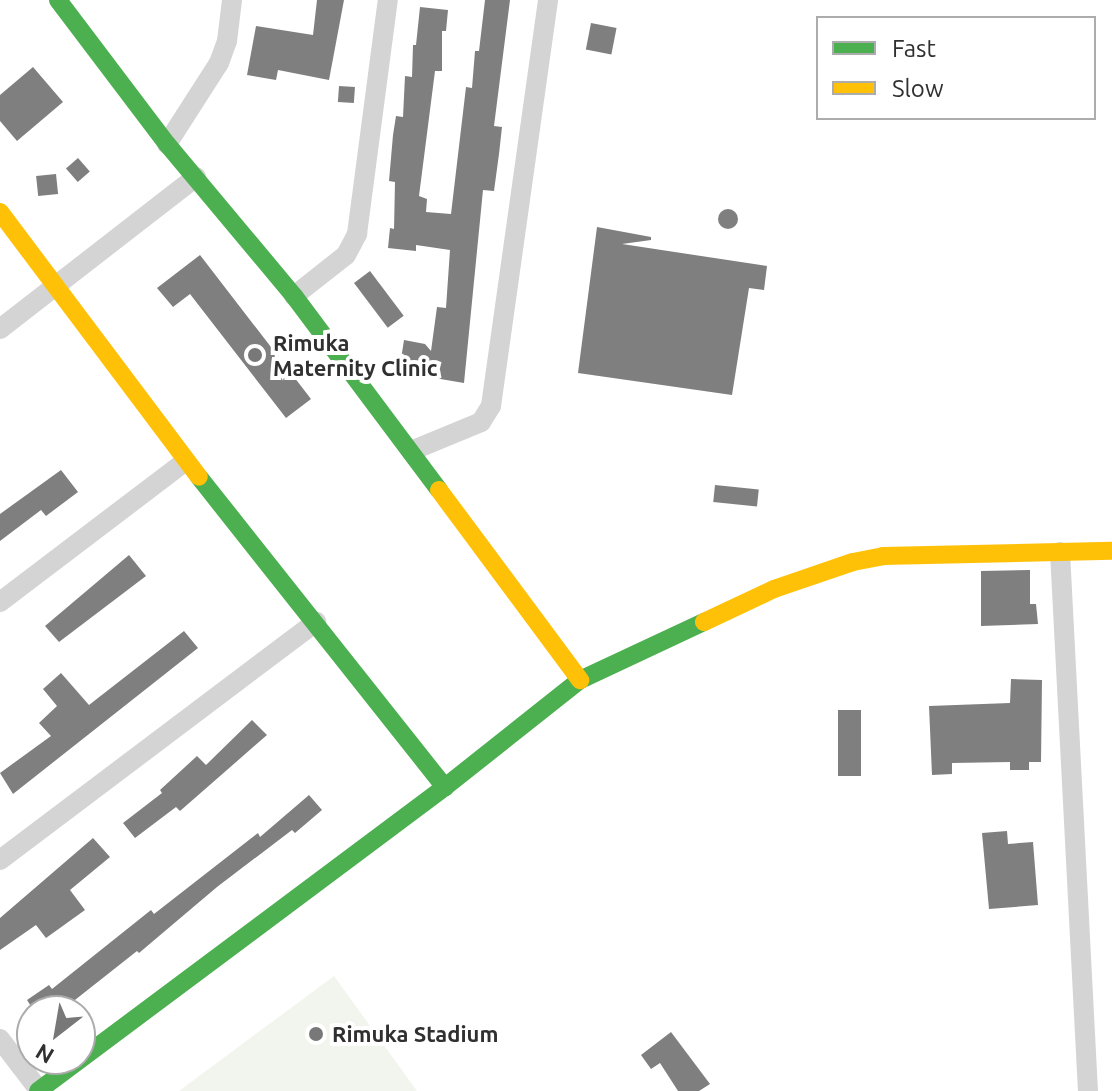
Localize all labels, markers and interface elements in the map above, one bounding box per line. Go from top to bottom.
legend [816,16,1096,120]
text: Fast [892,35,936,62]
text: Slow [892,75,944,102]
place label: Rimuka Maternity Clinic [273,329,438,380]
marker: Rimuka Maternity Clinic [244,344,266,366]
north arrow [16,995,96,1075]
place label: Rimuka Stadium [332,1021,498,1047]
marker: Rimuka Stadium [307,1025,325,1043]
text: N [31,1039,58,1069]

